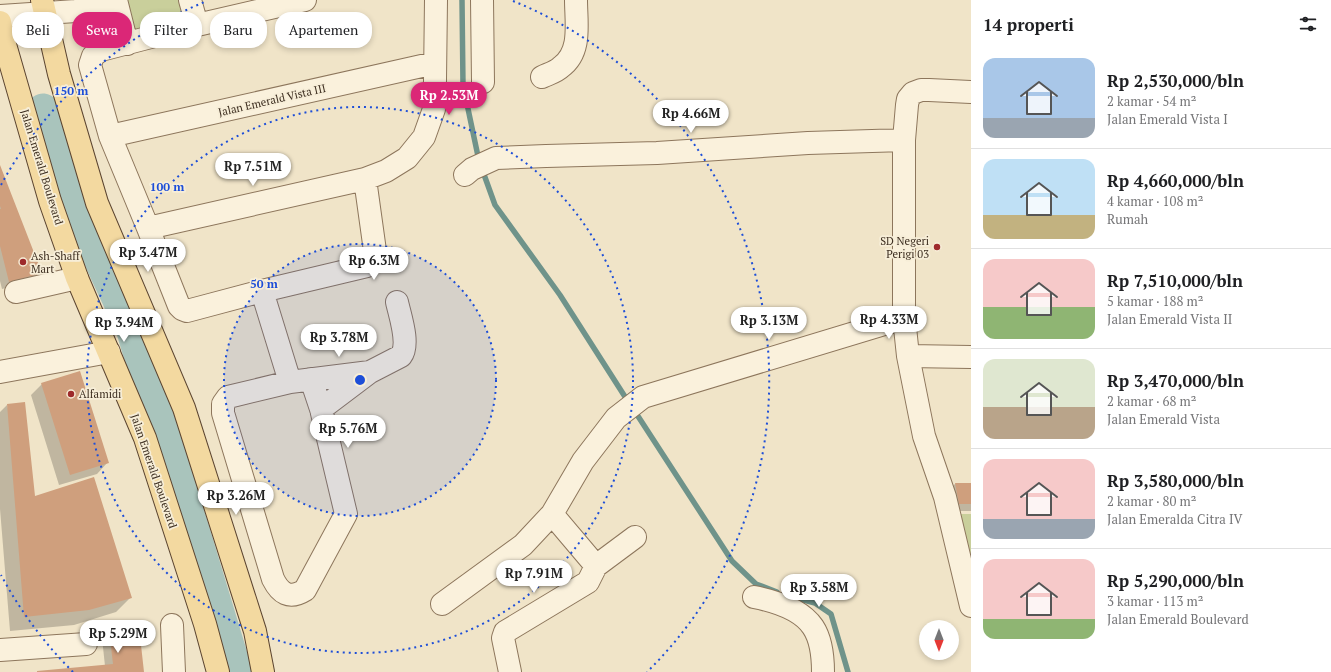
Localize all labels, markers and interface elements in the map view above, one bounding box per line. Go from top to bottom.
chip: Beli [12,12,64,48]
chip: Sewa [72,12,132,48]
chip: Filter [140,12,202,48]
chip: Baru [210,12,267,48]
chip: Apartemen [275,12,372,48]
text: 14 properti [983,13,1074,36]
icon: filters [1297,13,1319,35]
text: Rp 2,530,000/bln [1107,69,1244,92]
icon: home [1015,74,1063,122]
street label: Jalan Emerald Vista III [217,81,327,119]
pin: Rp 2.53M [408,82,490,116]
text: 150 m [54,83,88,98]
text: Rp 2.53M [420,86,478,104]
text: 2 kamar · 54 m² [1107,92,1196,110]
pin: Rp 4.66M [650,100,732,134]
text: Rp 4.66M [662,104,720,122]
street label: Jalan Emerald Boulevard [18,108,66,226]
text: Jalan Emerald Vista I [1107,110,1228,128]
pin: Rp 7.51M [212,153,294,187]
text: Rp 7.51M [224,157,282,175]
text: Rp 4,660,000/bln [1107,169,1244,192]
icon: home [1015,175,1063,223]
text: 100 m [150,179,184,194]
text: 4 kamar · 108 m² [1107,192,1203,210]
text: Rumah [1107,210,1148,228]
place label: SD Negeri Perigi 03 [880,234,929,261]
pin: Rp 3.47M [107,239,189,273]
marker: SD Negeri Perigi 03 [932,242,942,252]
text: Rp 3.47M [119,243,177,261]
pin: Rp 6.3M [337,247,411,281]
place label: Ash-Shaff Mart [31,249,81,276]
text: Rp 6.3M [348,251,400,269]
marker: Ash-Shaff Mart [18,257,28,267]
text: Rp 7,510,000/bln [1107,269,1243,292]
icon: home [1015,275,1063,323]
text: 50 m [250,276,278,291]
text: 5 kamar · 188 m² [1107,292,1203,310]
pin: Rp 4.33M [848,306,930,340]
pin: Rp 3.13M [728,307,810,341]
pin: Rp 3.94M [83,309,165,343]
text: Rp 4.33M [860,310,918,328]
text: Jalan Emerald Vista II [1107,310,1232,328]
text: Rp 3.13M [740,311,798,329]
text: Rp 3.94M [95,313,153,331]
pin: Rp 3.78M [298,324,380,358]
text: Rp 3.78M [310,328,368,346]
text: Rp 3,470,000/bln [1107,369,1244,392]
centre of rings [353,373,367,387]
icon: home [1015,375,1063,423]
place label: Alfamidi [79,387,121,401]
marker: Alfamidi [66,389,76,399]
text: 2 kamar · 68 m² [1107,392,1196,410]
text: Jalan Emerald Vista [1107,410,1220,428]
street label: Jalan Emerald Boulevard [128,412,180,530]
pin: Rp 5.76M [307,415,389,449]
text: Rp 5.76M [319,419,377,437]
text: Rp 3,580,000/bln [1107,469,1244,492]
icon: home [1015,475,1063,523]
pin: Rp 3.26M [195,482,277,516]
text: Rp 3.26M [207,486,265,504]
text: 2 kamar · 80 m² [1107,492,1196,510]
text: Jalan Emeralda Citra IV [1107,510,1242,528]
pin: Rp 7.91M [493,560,575,594]
text: Rp 7.91M [505,564,563,582]
text: Rp 5,290,000/bln [1107,569,1244,592]
pin: Rp 3.58M [778,574,860,608]
icon: home [1015,575,1063,623]
text: Rp 3.58M [790,578,848,596]
text: 3 kamar · 113 m² [1107,592,1203,610]
text: Jalan Emerald Boulevard [1107,610,1249,628]
pin: Rp 5.29M [77,620,159,654]
north arrow [919,620,959,660]
map controls [919,620,959,660]
text: Rp 5.29M [89,624,147,642]

